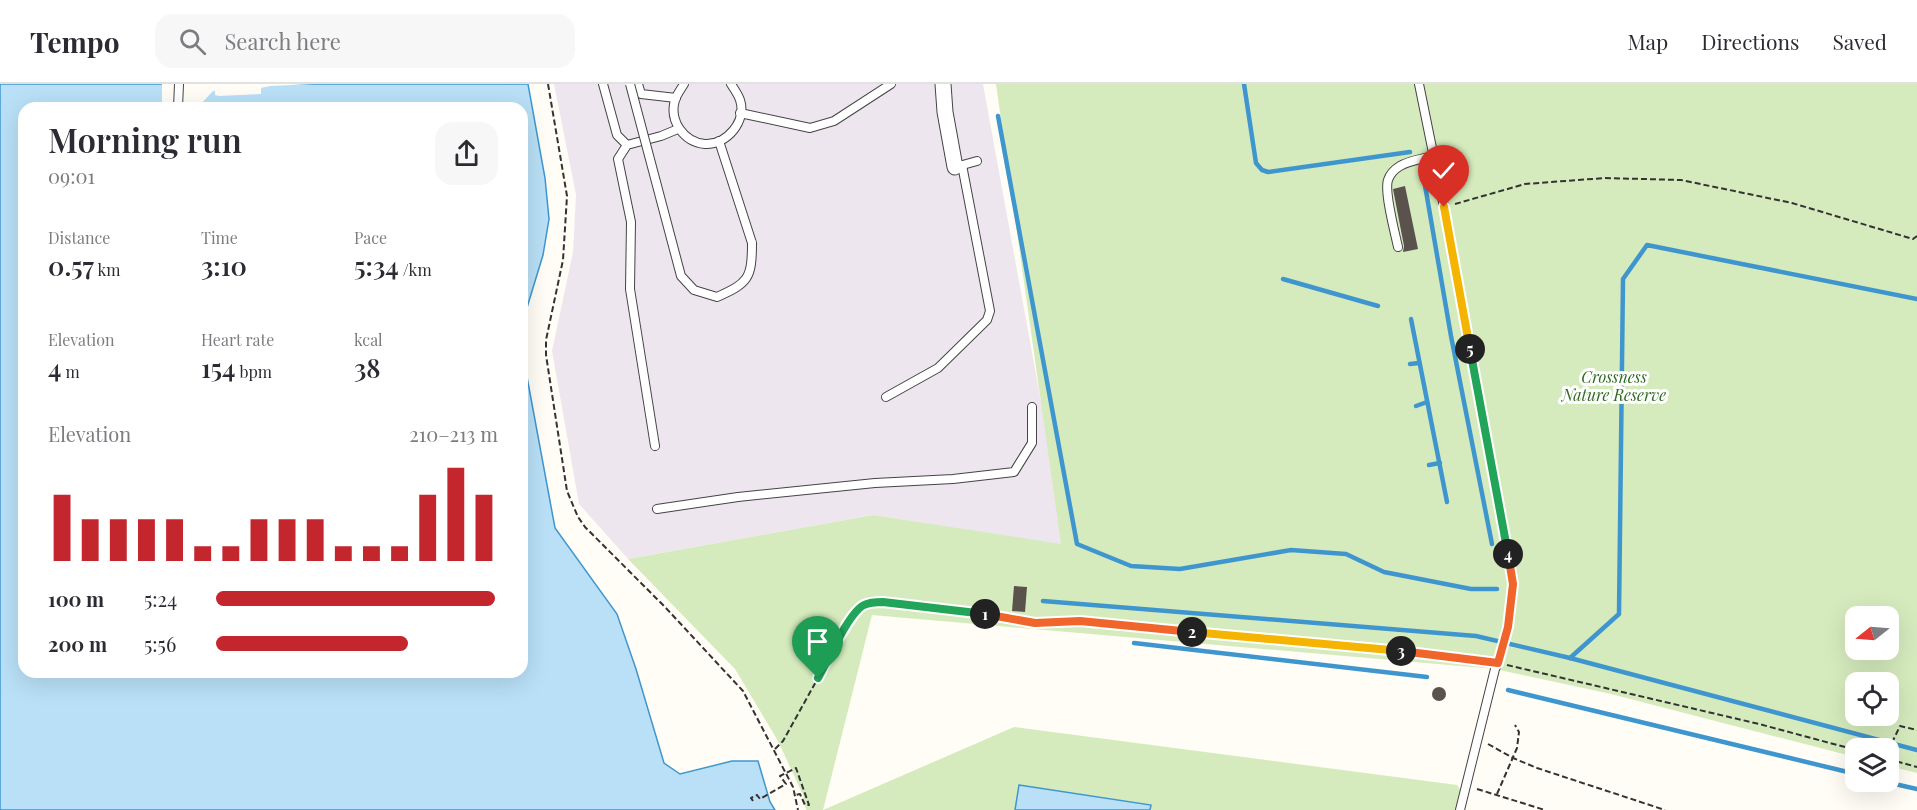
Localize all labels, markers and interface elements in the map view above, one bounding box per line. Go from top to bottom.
search box [155,14,575,68]
text: Tempo [30,23,119,60]
icon: search [176,25,209,58]
text: Search here [224,26,341,56]
text: Map [1627,27,1668,55]
text: Directions [1701,27,1799,55]
text: Saved [1832,27,1887,55]
text: Morning run [48,117,242,161]
button: share [435,122,498,185]
pin [1418,145,1469,207]
icon: check [1427,154,1460,187]
text: 09:01 [48,162,95,189]
text: Distance [48,227,110,248]
text: Time [201,227,238,248]
text: Pace [354,227,387,248]
text: 0.57 [48,248,94,283]
text: 3:10 [201,248,247,283]
text: 5:34 [354,248,399,283]
text: km [94,259,121,280]
text: /km [399,259,432,280]
text: Elevation [48,329,115,350]
text: Heart rate [201,329,274,350]
text: kcal [354,329,383,350]
pin: 5 [1455,334,1485,364]
text: 5 [1466,338,1474,359]
text: 4 [48,350,61,385]
text: 154 [201,350,236,385]
text: 38 [354,350,381,385]
text: m [61,361,80,382]
text: bpm [236,361,272,382]
park label: Crossness Nature Reserve [1560,366,1666,405]
text: Elevation [48,420,131,447]
text: 210–213 m [409,420,498,447]
pin: 4 [1493,539,1523,569]
text: 4 [1504,543,1512,564]
text: 100 m [48,585,104,612]
text: 5:24 [144,585,177,612]
pin: 1 [970,599,1000,629]
text: 1 [982,603,988,624]
north arrow [1845,606,1899,660]
map controls [1845,606,1899,792]
pin [792,616,843,678]
pin: 2 [1177,617,1207,647]
text: 2 [1188,621,1196,642]
icon: arrive [801,625,834,658]
text: 200 m [48,630,107,657]
text: 5:56 [144,630,176,657]
pin: 3 [1386,636,1416,666]
text: 3 [1397,640,1405,661]
button: locate [1845,672,1899,726]
button: layers [1845,738,1899,792]

